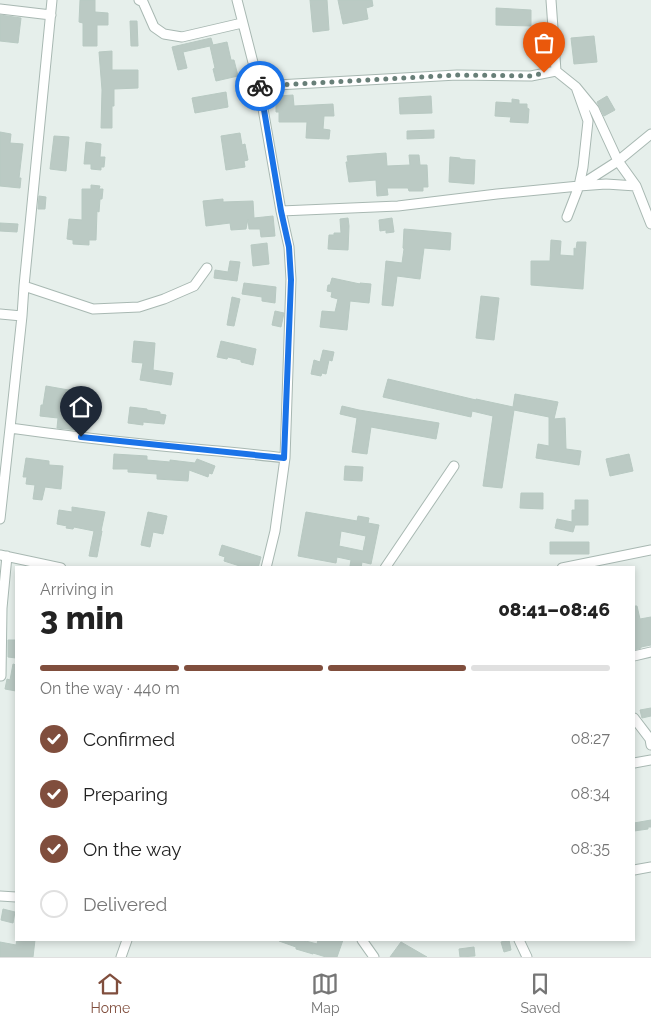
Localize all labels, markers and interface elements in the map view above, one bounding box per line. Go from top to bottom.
pin [523,22,565,73]
icon: bag [530,29,558,57]
courier [235,61,285,111]
icon: bike [246,72,274,100]
pin [60,386,102,437]
icon: home [67,393,95,421]
text: Arriving in [40,580,114,599]
text: 08:41–08:46 [498,598,610,620]
text: 3 min [40,599,124,636]
text: On the way · 440 m [40,679,180,698]
icon: check [40,725,68,753]
text: Confirmed [83,728,175,750]
text: 08:27 [571,729,610,748]
icon: check [40,780,68,808]
text: Preparing [83,783,168,805]
text: 08:34 [570,784,610,803]
icon: check [40,835,68,863]
text: On the way [83,838,182,860]
text: 08:35 [570,839,610,858]
text: Delivered [83,893,167,915]
tab: Home [90,970,130,1016]
tab: Map [311,970,340,1016]
tab: Saved [520,970,561,1016]

